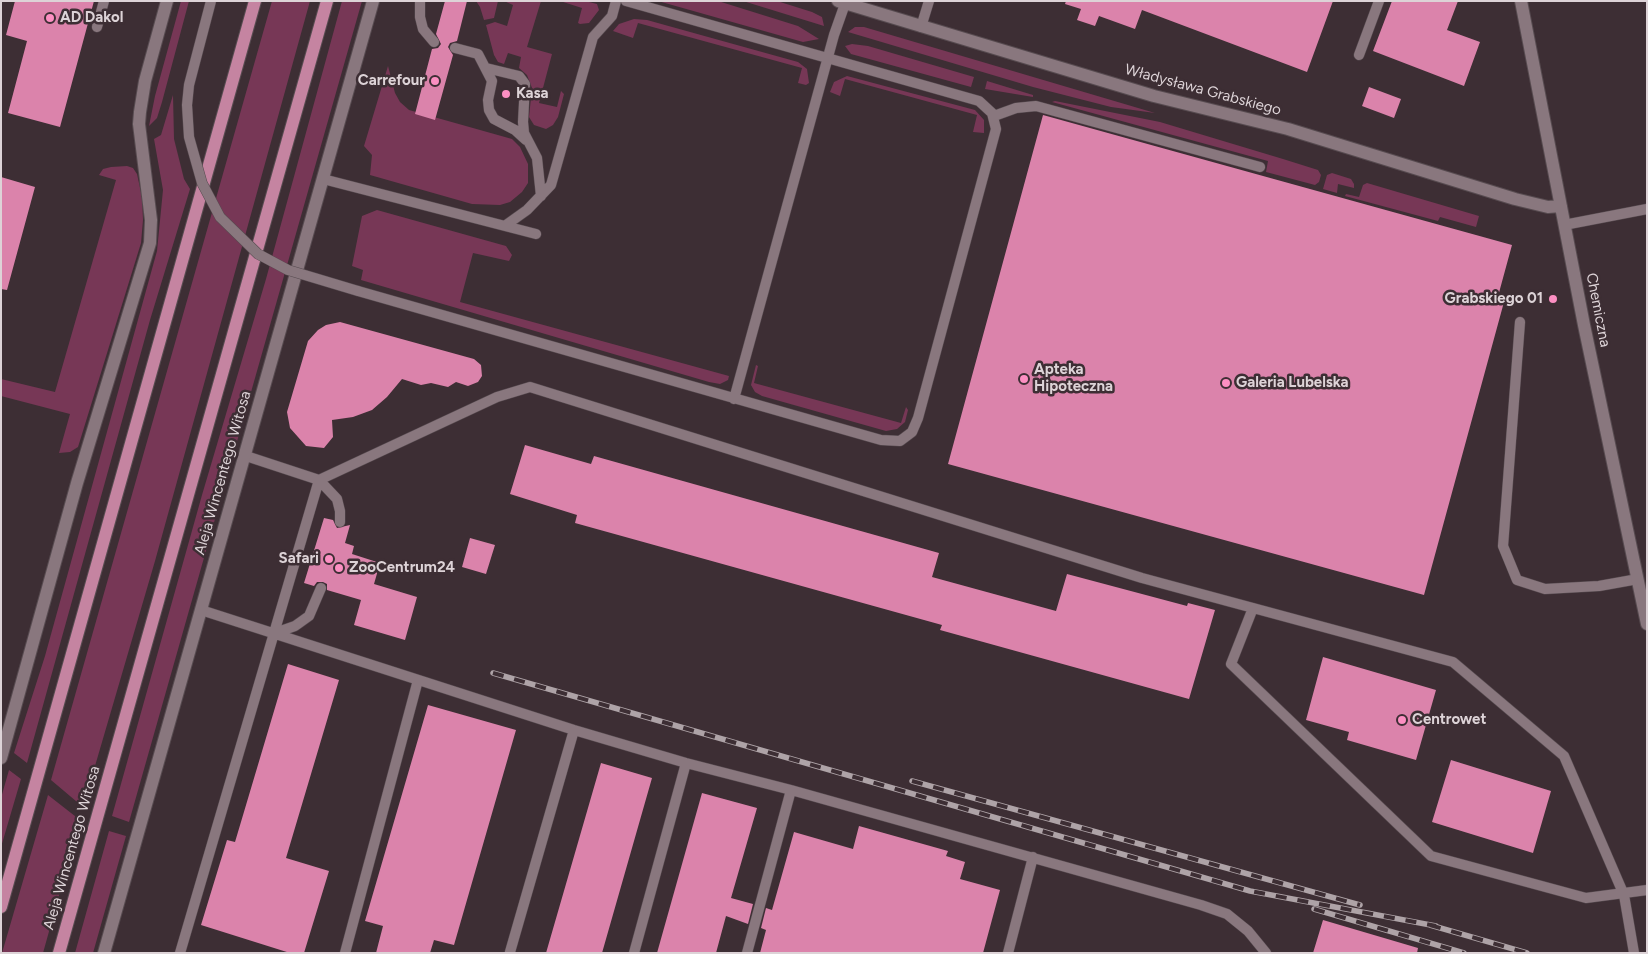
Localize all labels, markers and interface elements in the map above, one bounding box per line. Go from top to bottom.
place label: AD Dakol [60,9,123,27]
marker: AD Dakol [44,12,56,24]
street label: Władysława Grabskiego [1123,60,1283,120]
place label: Carrefour [358,72,425,90]
marker: Carrefour [429,75,441,87]
place label: Kasa [516,85,549,103]
marker: Kasa [500,88,512,100]
street label: Chemiczna [1582,271,1614,349]
place label: Grabskiego 01 [1445,290,1543,308]
marker: Grabskiego 01 [1547,293,1559,305]
place label: Apteka Hipoteczna [1034,361,1113,396]
marker: Apteka Hipoteczna [1018,373,1030,385]
place label: Galeria Lubelska [1236,374,1348,392]
marker: Galeria Lubelska [1220,377,1232,389]
street label: Aleja Wincentego Witosa [191,389,255,557]
place label: Safari [279,550,319,568]
marker: Safari [323,553,335,565]
place label: ZooCentrum24 [349,559,455,577]
marker: ZooCentrum24 [333,562,345,574]
place label: Centrowet [1412,711,1486,729]
marker: Centrowet [1396,714,1408,726]
street label: Aleja Wincentego Witosa [40,764,104,932]

